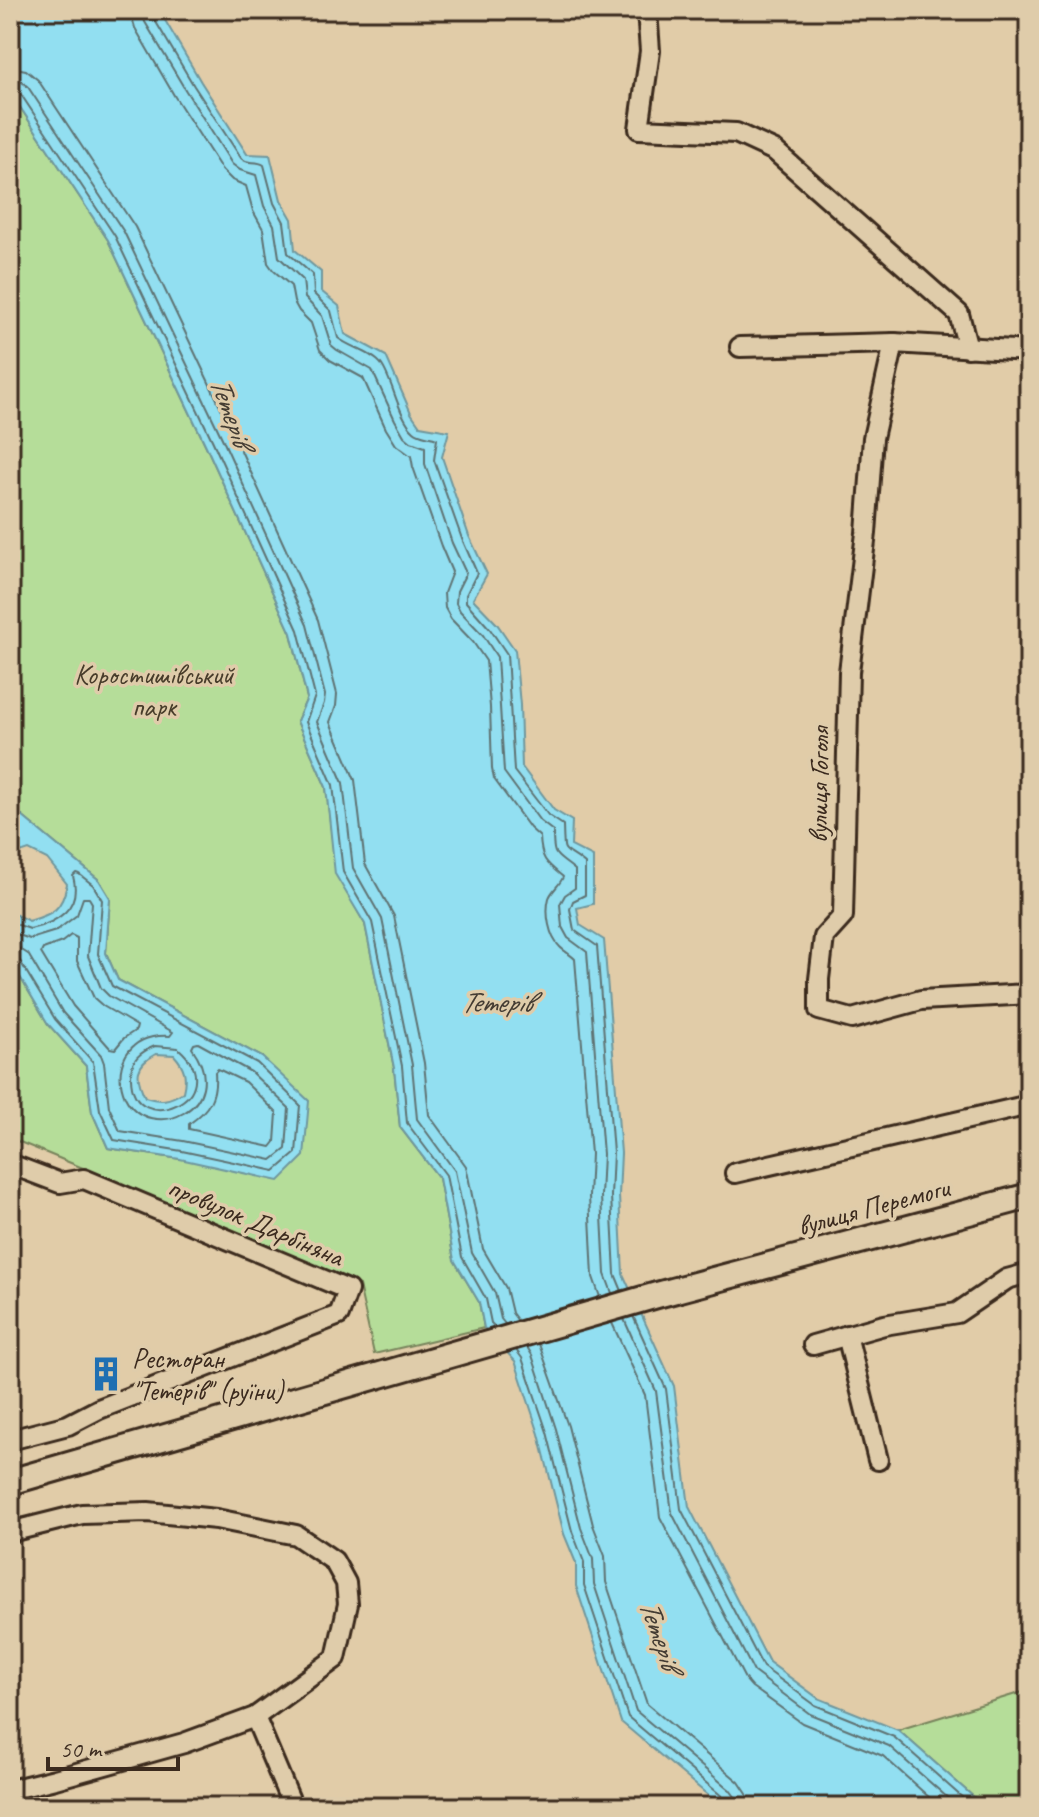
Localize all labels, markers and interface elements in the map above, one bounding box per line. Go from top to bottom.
water label: Тетерів [201,371,265,462]
park label: Коростишівський парк [74,657,235,724]
street label: вулиця Гоголя [800,724,837,843]
water label: Тетерів [460,983,544,1021]
street label: провулок Дарбіняна [163,1169,350,1275]
street label: вулиця Перемоги [793,1169,954,1244]
place label: Ресторан "Тетерів" (руїни) [132,1341,285,1408]
building icon: Ресторан "Тетерів" (руїни) [87,1355,125,1393]
water label: Тетерів [630,1594,693,1685]
scale bar [48,1721,178,1771]
text: 50 m [60,1734,103,1764]

